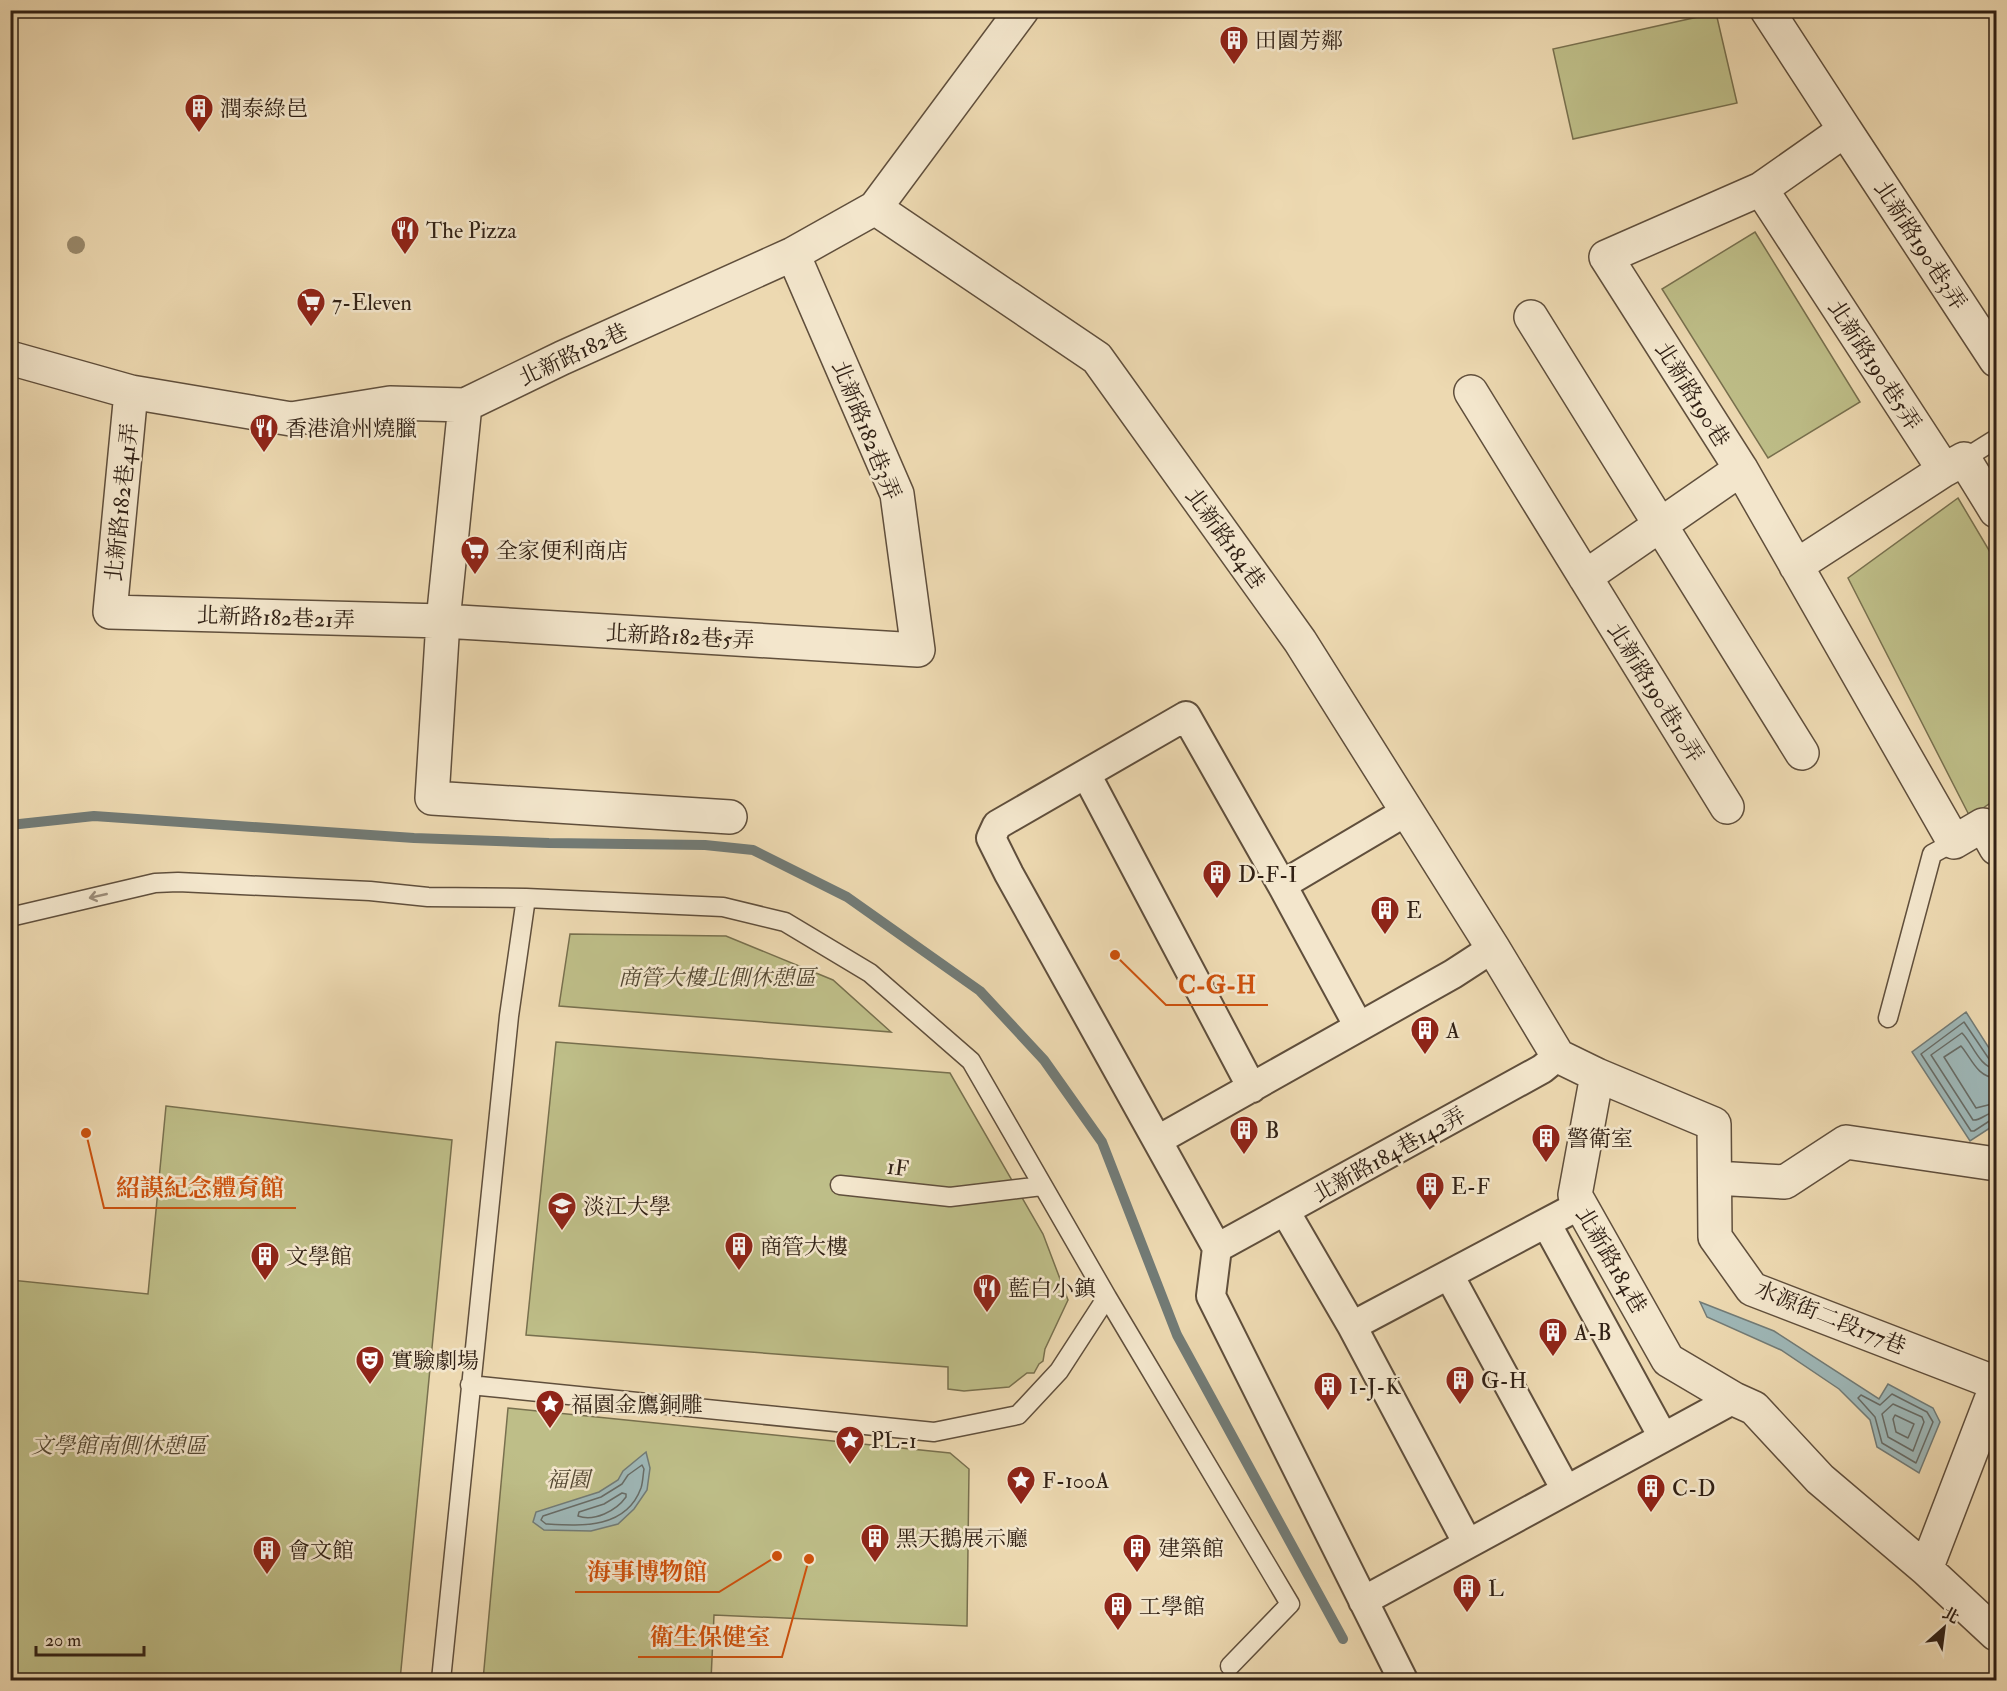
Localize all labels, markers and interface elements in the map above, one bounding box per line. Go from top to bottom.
building icon: 田園芳鄰 [1218,24,1250,66]
place label: 田園芳鄰 [1255,27,1343,55]
building icon: 潤泰綠邑 [183,92,215,134]
place label: 潤泰綠邑 [220,95,308,123]
street label: 北新路190巷3弄 [1868,176,1972,316]
restaurant icon: The Pizza [389,214,421,256]
place label: The Pizza [426,217,518,245]
supermarket icon: 7-Eleven [295,286,327,328]
place label: 7-Eleven [332,289,412,317]
street label: 北新路190巷5弄 [1822,295,1927,436]
street label: 北新路182巷 [514,317,633,392]
street label: 北新路190巷 [1649,337,1735,452]
street label: 北新路182巷3弄 [825,357,907,504]
restaurant icon: 香港滄州燒臘 [248,412,280,454]
place label: 香港滄州燒臘 [285,415,417,443]
street label: 北新路182巷41弄 [100,422,144,583]
street label: 北新路184巷 [1179,483,1271,595]
supermarket icon: 全家便利商店 [459,534,491,576]
place label: 全家便利商店 [496,537,628,565]
street label: 北新路182巷21弄 [196,601,356,635]
street label: 北新路190巷10弄 [1601,618,1709,768]
street label: 北新路182巷5弄 [605,619,755,655]
building icon: D-F-I [1201,858,1233,900]
place label: D-F-I [1238,861,1297,889]
one-way arrow [88,891,107,903]
building icon: E [1369,894,1401,936]
place label: E [1406,897,1422,925]
callout: C-G-H [1166,963,1268,1005]
park label: 商管大樓北側休憩區 [618,964,819,992]
text: C-G-H [1178,970,1256,1001]
building icon: A [1409,1014,1441,1056]
place label: A [1445,1017,1460,1045]
street label: 北新路184巷142弄 [1308,1101,1471,1209]
building icon: B [1228,1114,1260,1156]
place label: B [1265,1117,1279,1145]
building icon: 警衛室 [1530,1122,1562,1164]
place label: 警衛室 [1567,1125,1633,1153]
street label: 1F [885,1153,911,1183]
callout: 紹謨紀念體育館 [104,1166,296,1208]
building icon: E-F [1414,1170,1446,1212]
text: 紹謨紀念體育館 [116,1173,284,1204]
place label: E-F [1451,1173,1490,1201]
school or university icon: 淡江大學 [546,1190,578,1232]
place label: 淡江大學 [583,1193,671,1221]
street label: 北新路184巷 [1569,1202,1653,1319]
building icon: 商管大樓 [723,1230,755,1272]
place label: 商管大樓 [760,1233,848,1261]
building icon: 文學館 [249,1240,281,1282]
place label: 文學館 [286,1243,352,1271]
restaurant icon: 藍白小鎮 [971,1272,1003,1314]
place label: 藍白小鎮 [1008,1275,1096,1303]
street label: 水源街二段177巷 [1751,1275,1910,1361]
building icon: A-B [1537,1316,1569,1358]
place label: A-B [1573,1319,1612,1347]
theatre icon: 實驗劇場 [354,1344,386,1386]
place label: 實驗劇場 [391,1347,479,1375]
building icon: G-H [1444,1364,1476,1406]
place label: G-H [1481,1367,1527,1395]
building icon: I-J-K [1312,1370,1344,1412]
place label: I-J-K [1349,1373,1401,1401]
place icon: 福園金鷹銅雕 [534,1388,566,1430]
place label: 福園金鷹銅雕 [571,1391,703,1419]
place icon: PL-1 [834,1424,866,1466]
place label: PL-1 [871,1427,917,1455]
park label: 文學館南側休憩區 [31,1432,210,1460]
place icon: F-100A [1005,1464,1037,1506]
park label: 福園 [546,1466,593,1494]
place label: F-100A [1042,1467,1109,1495]
building icon: C-D [1635,1472,1667,1514]
place label: C-D [1672,1475,1715,1503]
building icon: 黑天鵝展示廳 [859,1522,891,1564]
place label: 黑天鵝展示廳 [896,1525,1028,1553]
building icon: 建築館 [1121,1532,1153,1574]
building icon: 會文館 [251,1534,283,1576]
place label: 建築館 [1158,1535,1224,1563]
place label: 會文館 [288,1537,354,1565]
callout: 海事博物館 [575,1550,719,1592]
text: 海事博物館 [587,1557,707,1588]
building icon: L [1451,1572,1483,1614]
place label: L [1488,1575,1504,1603]
building icon: 工學館 [1102,1590,1134,1632]
place label: 工學館 [1139,1593,1205,1621]
north arrow [1914,1598,1974,1658]
text: 北 [1939,1603,1962,1628]
callout: 衛生保健室 [638,1615,782,1657]
scale bar [36,1619,144,1657]
text: 衛生保健室 [650,1622,770,1653]
text: 20 m [45,1629,81,1652]

